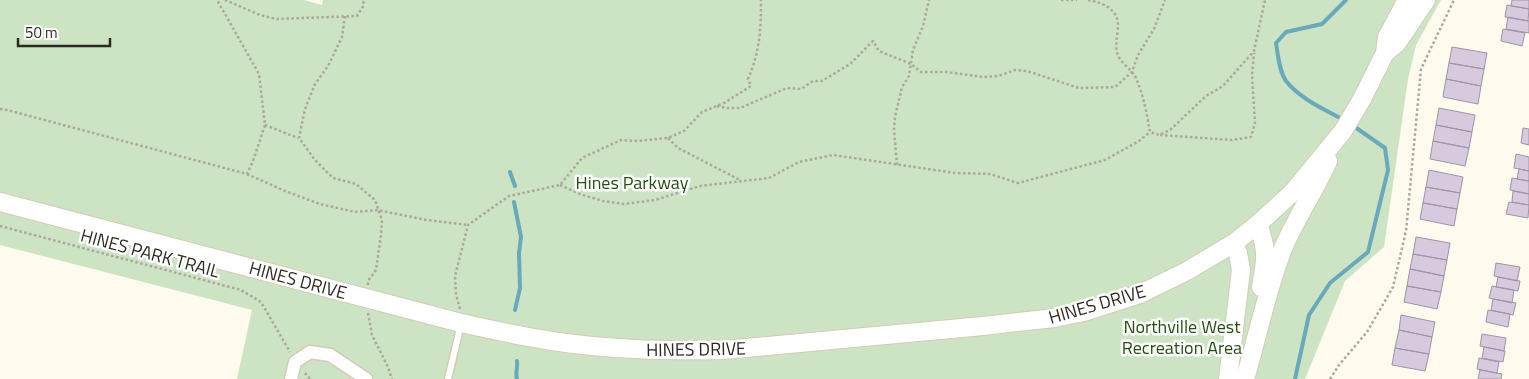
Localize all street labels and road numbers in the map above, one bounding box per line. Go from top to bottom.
street label: HINES PARK TRAIL [78,221,223,285]
street label: HINES DRIVE [246,254,350,306]
street label: HINES DRIVE [1045,277,1149,331]
street label: HINES DRIVE [646,335,746,363]

